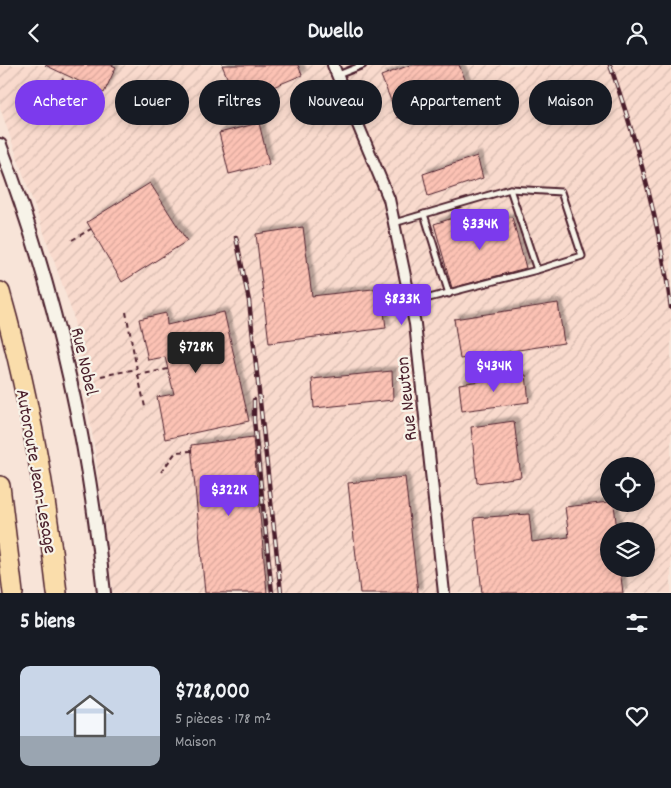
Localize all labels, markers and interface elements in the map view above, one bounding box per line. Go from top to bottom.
text: Dwello [308,17,363,48]
icon: back [20,19,48,47]
icon: person [623,19,651,47]
chip: Acheter [15,80,105,125]
chip: Louer [115,80,189,125]
chip: Filtres [199,80,280,125]
chip: Nouveau [290,80,382,125]
chip: Appartement [392,80,519,125]
chip: Maison [529,80,612,125]
pin: $334K [445,209,515,251]
text: $334K [462,213,498,236]
pin: $833K [367,283,437,326]
text: $833K [384,288,420,311]
street label: Rue Nobel [62,325,104,399]
pin: $728K [161,331,231,374]
text: $728K [178,336,214,359]
pin: $434K [459,351,529,393]
street label: Rue Newton [391,355,426,442]
text: $434K [476,355,512,378]
street label: Autoroute Jean-Lesage [7,387,62,556]
map controls [600,457,655,577]
button: locate [600,457,655,512]
pin: $322K [194,475,264,517]
text: $322K [211,479,247,502]
button: layers [600,522,655,577]
text: 5 biens [20,608,75,638]
icon: filters [623,609,651,637]
text: $728,000 [175,678,250,708]
icon: home [60,686,120,746]
icon: heart [623,702,651,730]
text: 5 pièces · 178 m² [175,708,271,731]
text: Maison [175,731,216,754]

